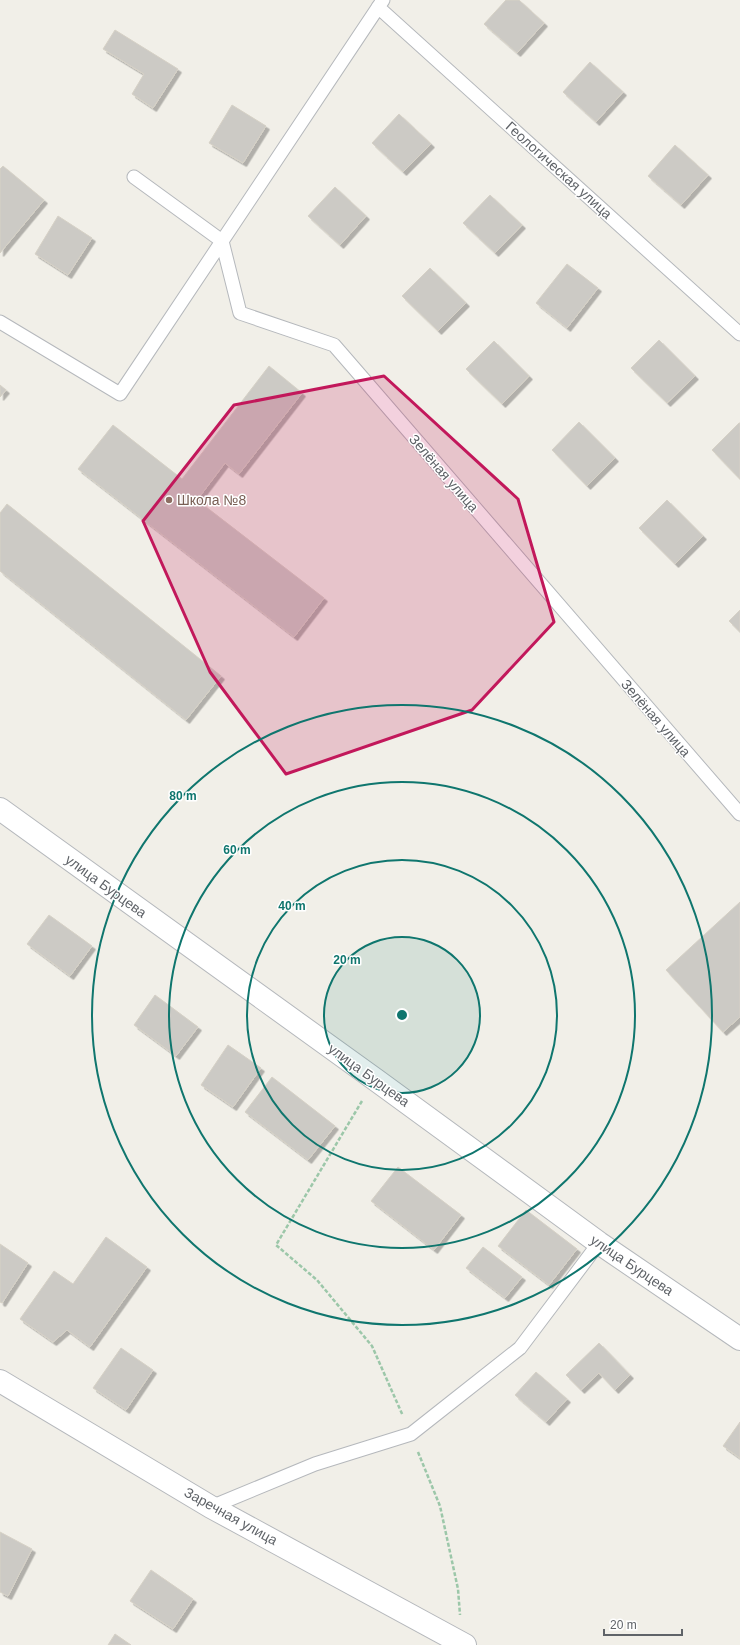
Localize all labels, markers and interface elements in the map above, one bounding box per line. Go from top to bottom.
street label: Геологическая улица [503,118,615,222]
street label: Зелёная улица [406,431,482,515]
place label: Школа №8 [177,492,246,508]
marker: Школа №8 [164,495,174,505]
street label: Зелёная улица [618,676,694,760]
text: 80 m [169,789,197,803]
text: 60 m [223,843,251,857]
street label: улица Бурцева [62,851,150,921]
text: 40 m [278,899,306,913]
text: 20 m [333,953,361,967]
centre of rings [395,1008,409,1022]
street label: улица Бурцева [325,1040,413,1110]
street label: улица Бурцева [587,1231,677,1299]
street label: Заречная улица [182,1484,281,1548]
scale bar [604,1611,682,1637]
text: 20 m [610,1618,637,1632]

